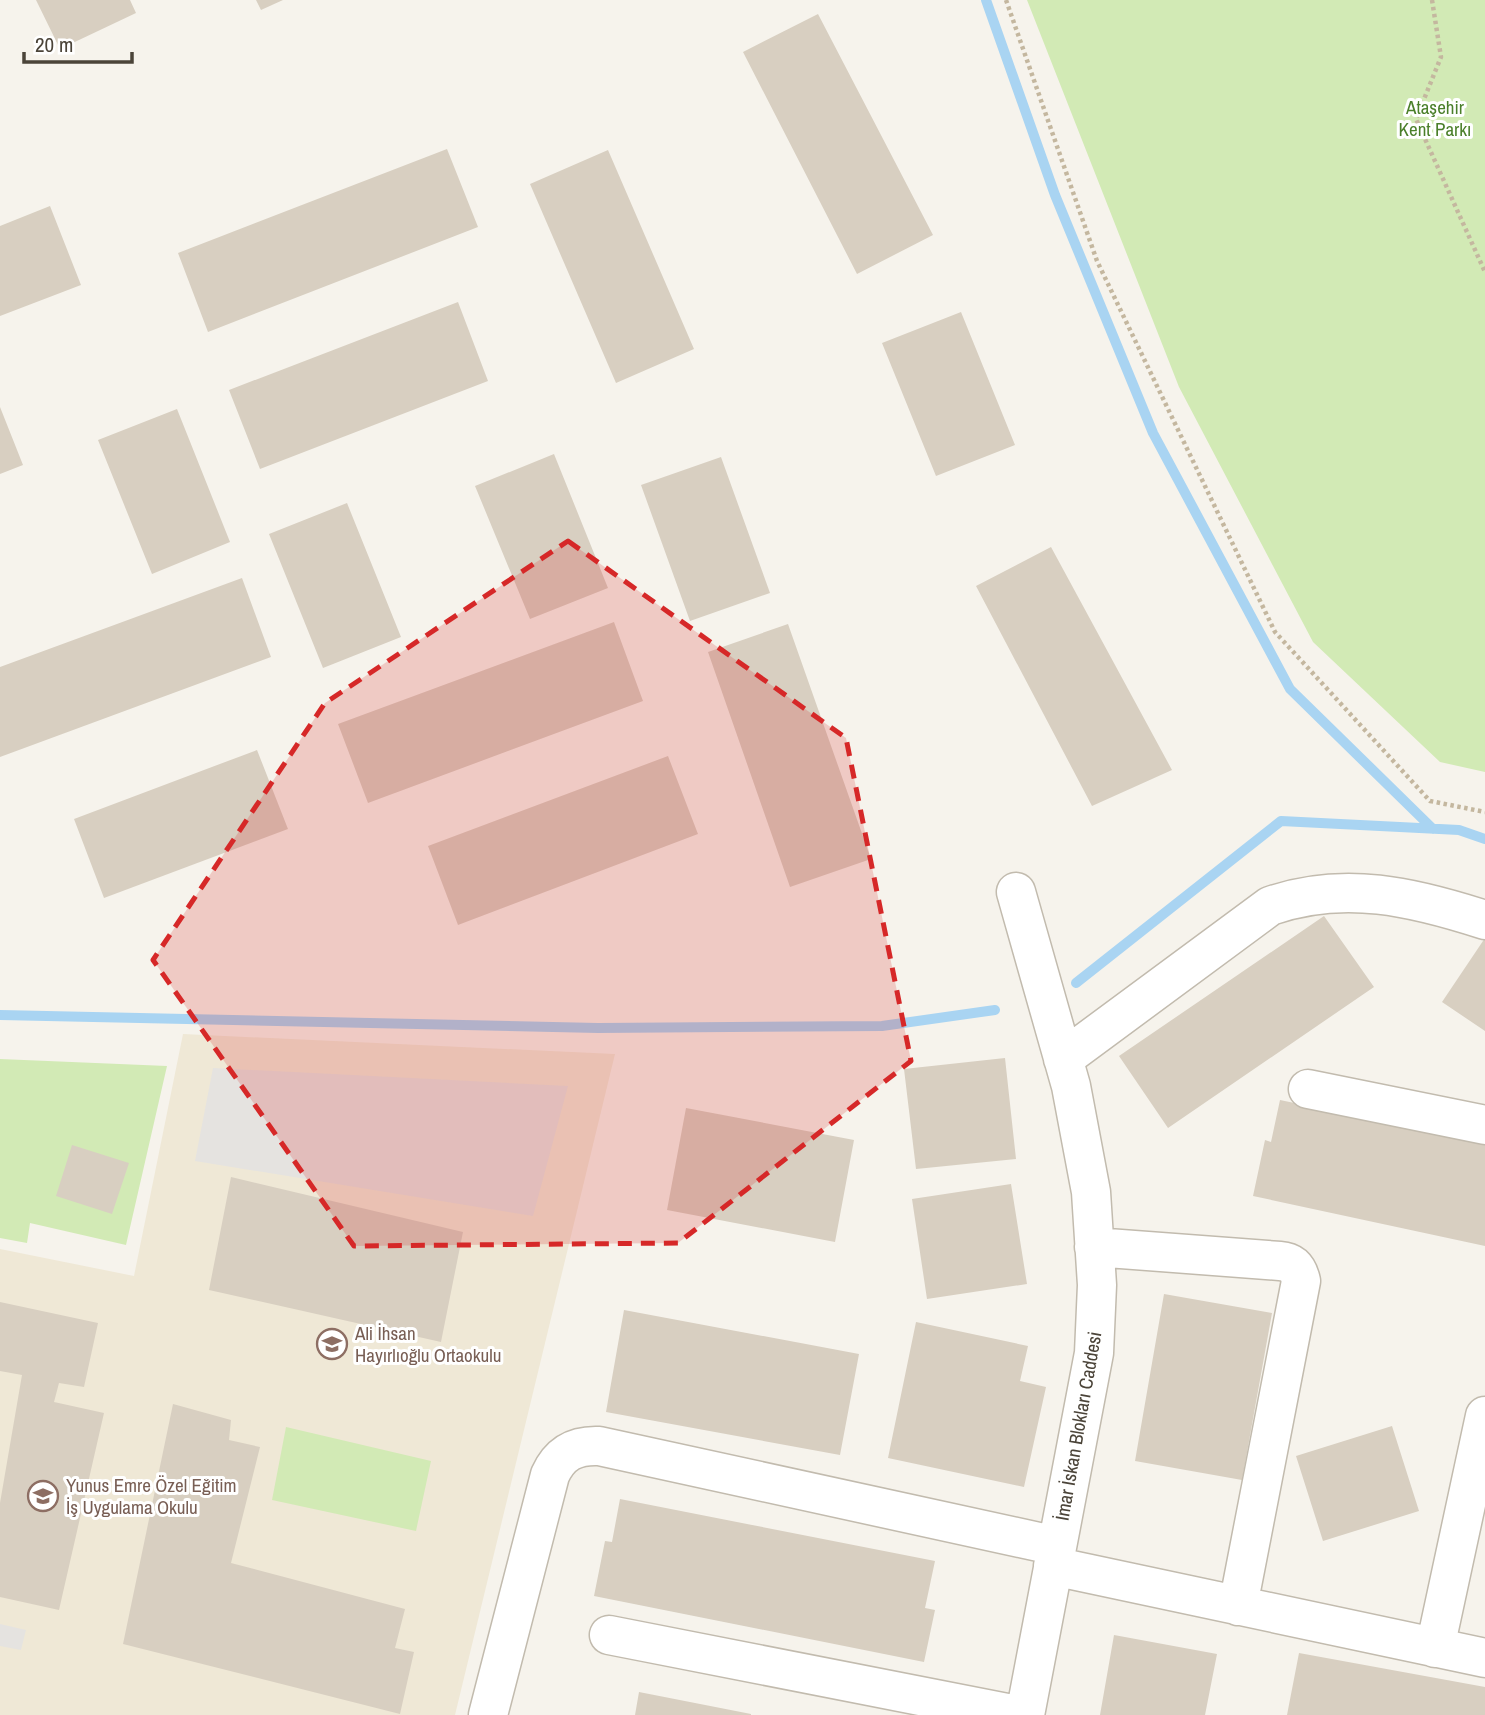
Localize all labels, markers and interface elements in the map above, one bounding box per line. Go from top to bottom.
scale bar [24,21,133,65]
text: 20 m [35,30,73,59]
park label: Ataşehir Kent Parkı [1399,94,1471,142]
place label: Ali İhsan Hayırlıoğlu Ortaokulu [354,1320,501,1368]
school or university icon: Ali İhsan Hayırlıoğlu Ortaokulu [315,1327,349,1361]
street label: İmar İskan Blokları Caddesi [1049,1330,1107,1522]
place label: Yunus Emre Özel Eğitim İş Uygulama Okulu [66,1472,237,1520]
school or university icon: Yunus Emre Özel Eğitim İş Uygulama Okulu [26,1479,60,1513]

